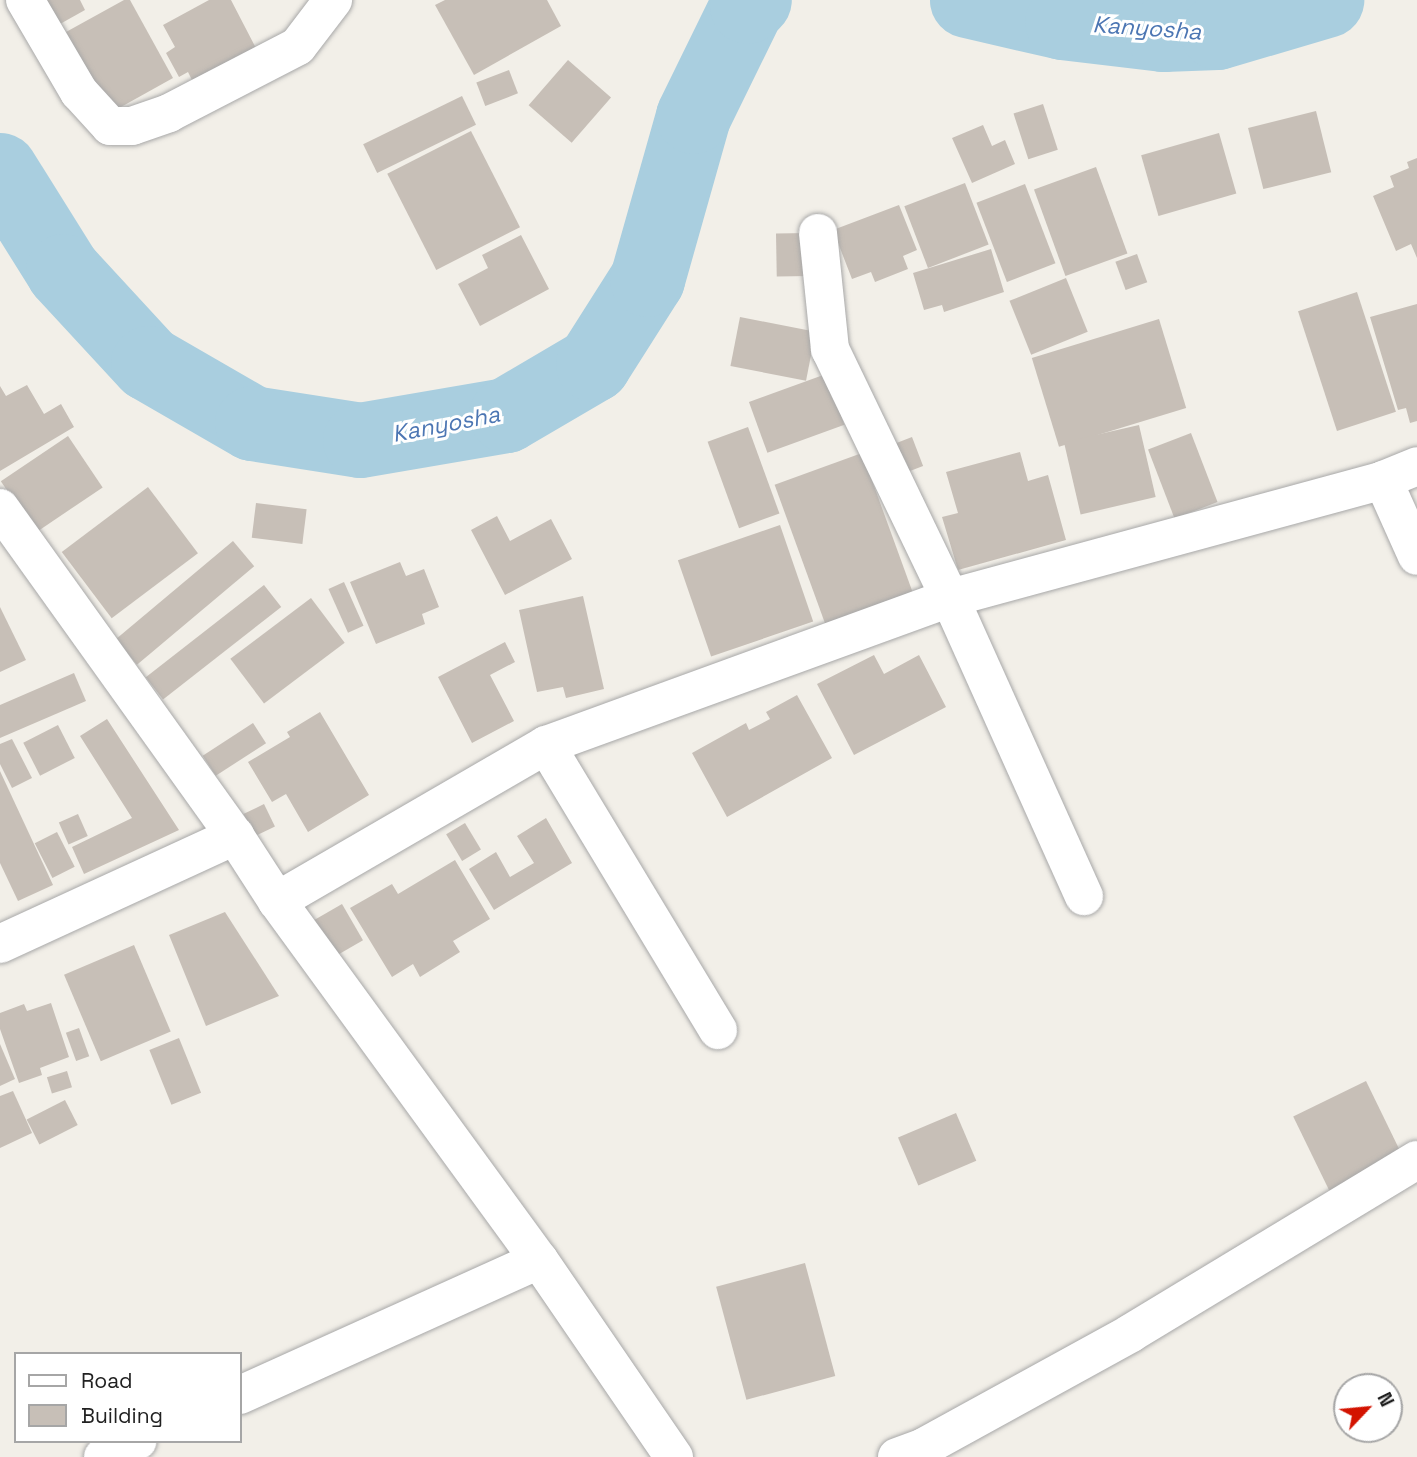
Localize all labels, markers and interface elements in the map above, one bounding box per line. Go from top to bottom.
water label: Kanyosha [1092,10,1202,46]
water label: Kanyosha [390,400,502,448]
legend [14,1352,242,1443]
text: Road [81,1367,133,1394]
north arrow [1333,1373,1403,1443]
text: N [1371,1388,1400,1411]
text: Building [81,1402,163,1429]

